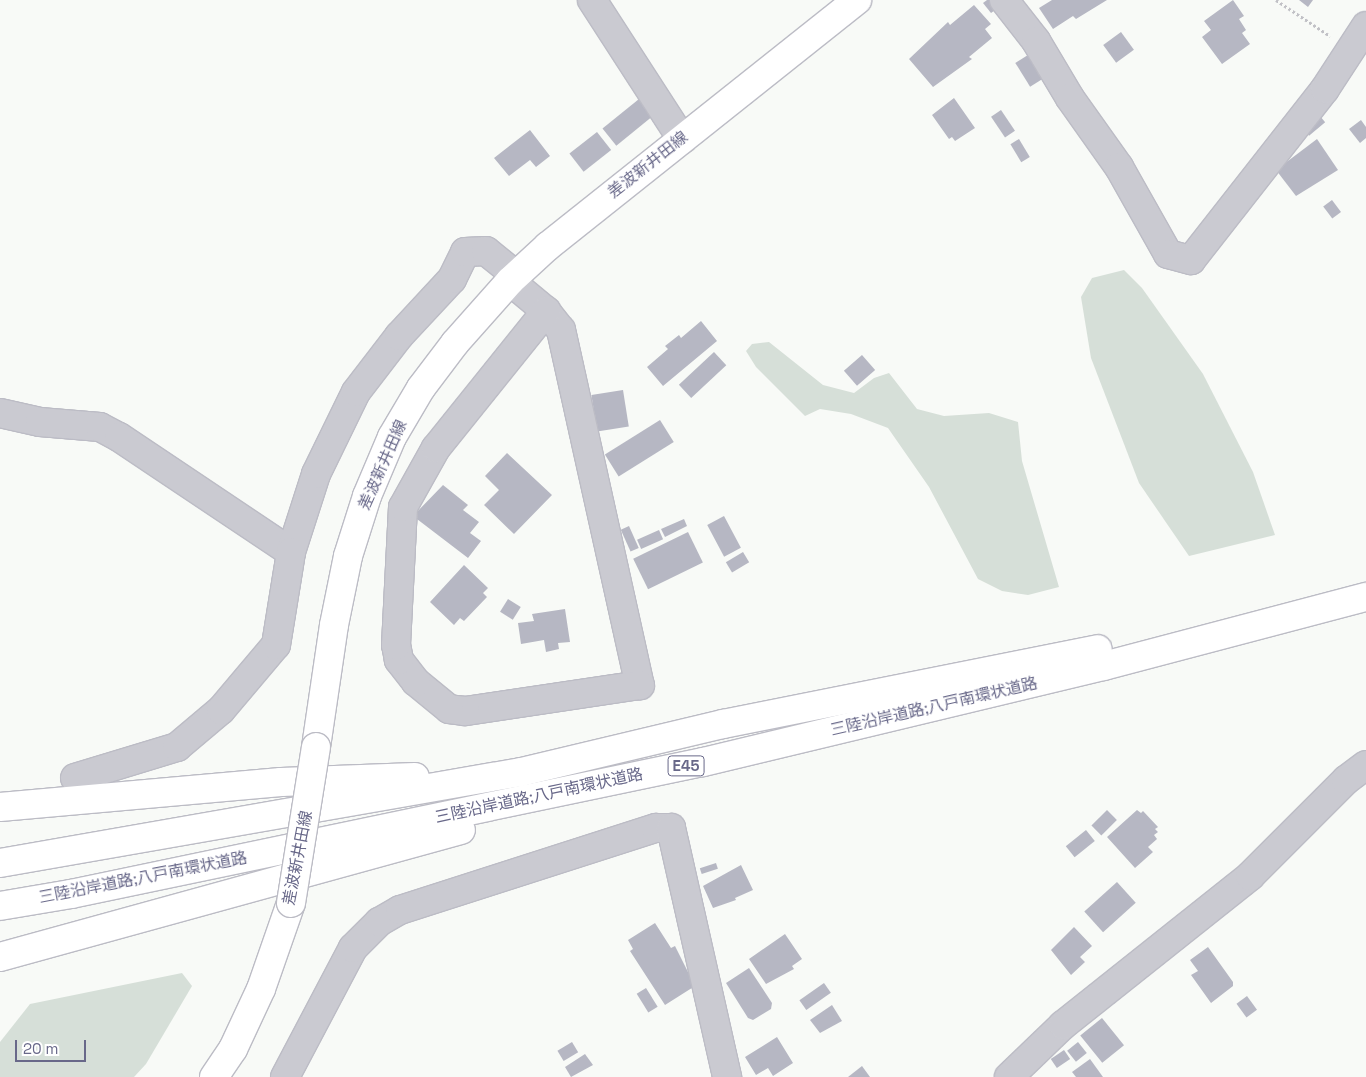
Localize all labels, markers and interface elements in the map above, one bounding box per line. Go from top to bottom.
street label: 差波新井田線 [604,128,692,202]
street label: 差波新井田線 [355,417,411,513]
street label: 三陸沿岸道路;八戸南環状道路 [829,674,1039,740]
road number: E45 [667,754,705,778]
street label: 三陸沿岸道路;八戸南環状道路 [433,765,645,827]
street label: 差波新井田線 [279,809,317,907]
street label: 三陸沿岸道路;八戸南環状道路 [37,848,249,908]
scale bar [18,1030,89,1062]
text: 20 m [23,1039,58,1058]

